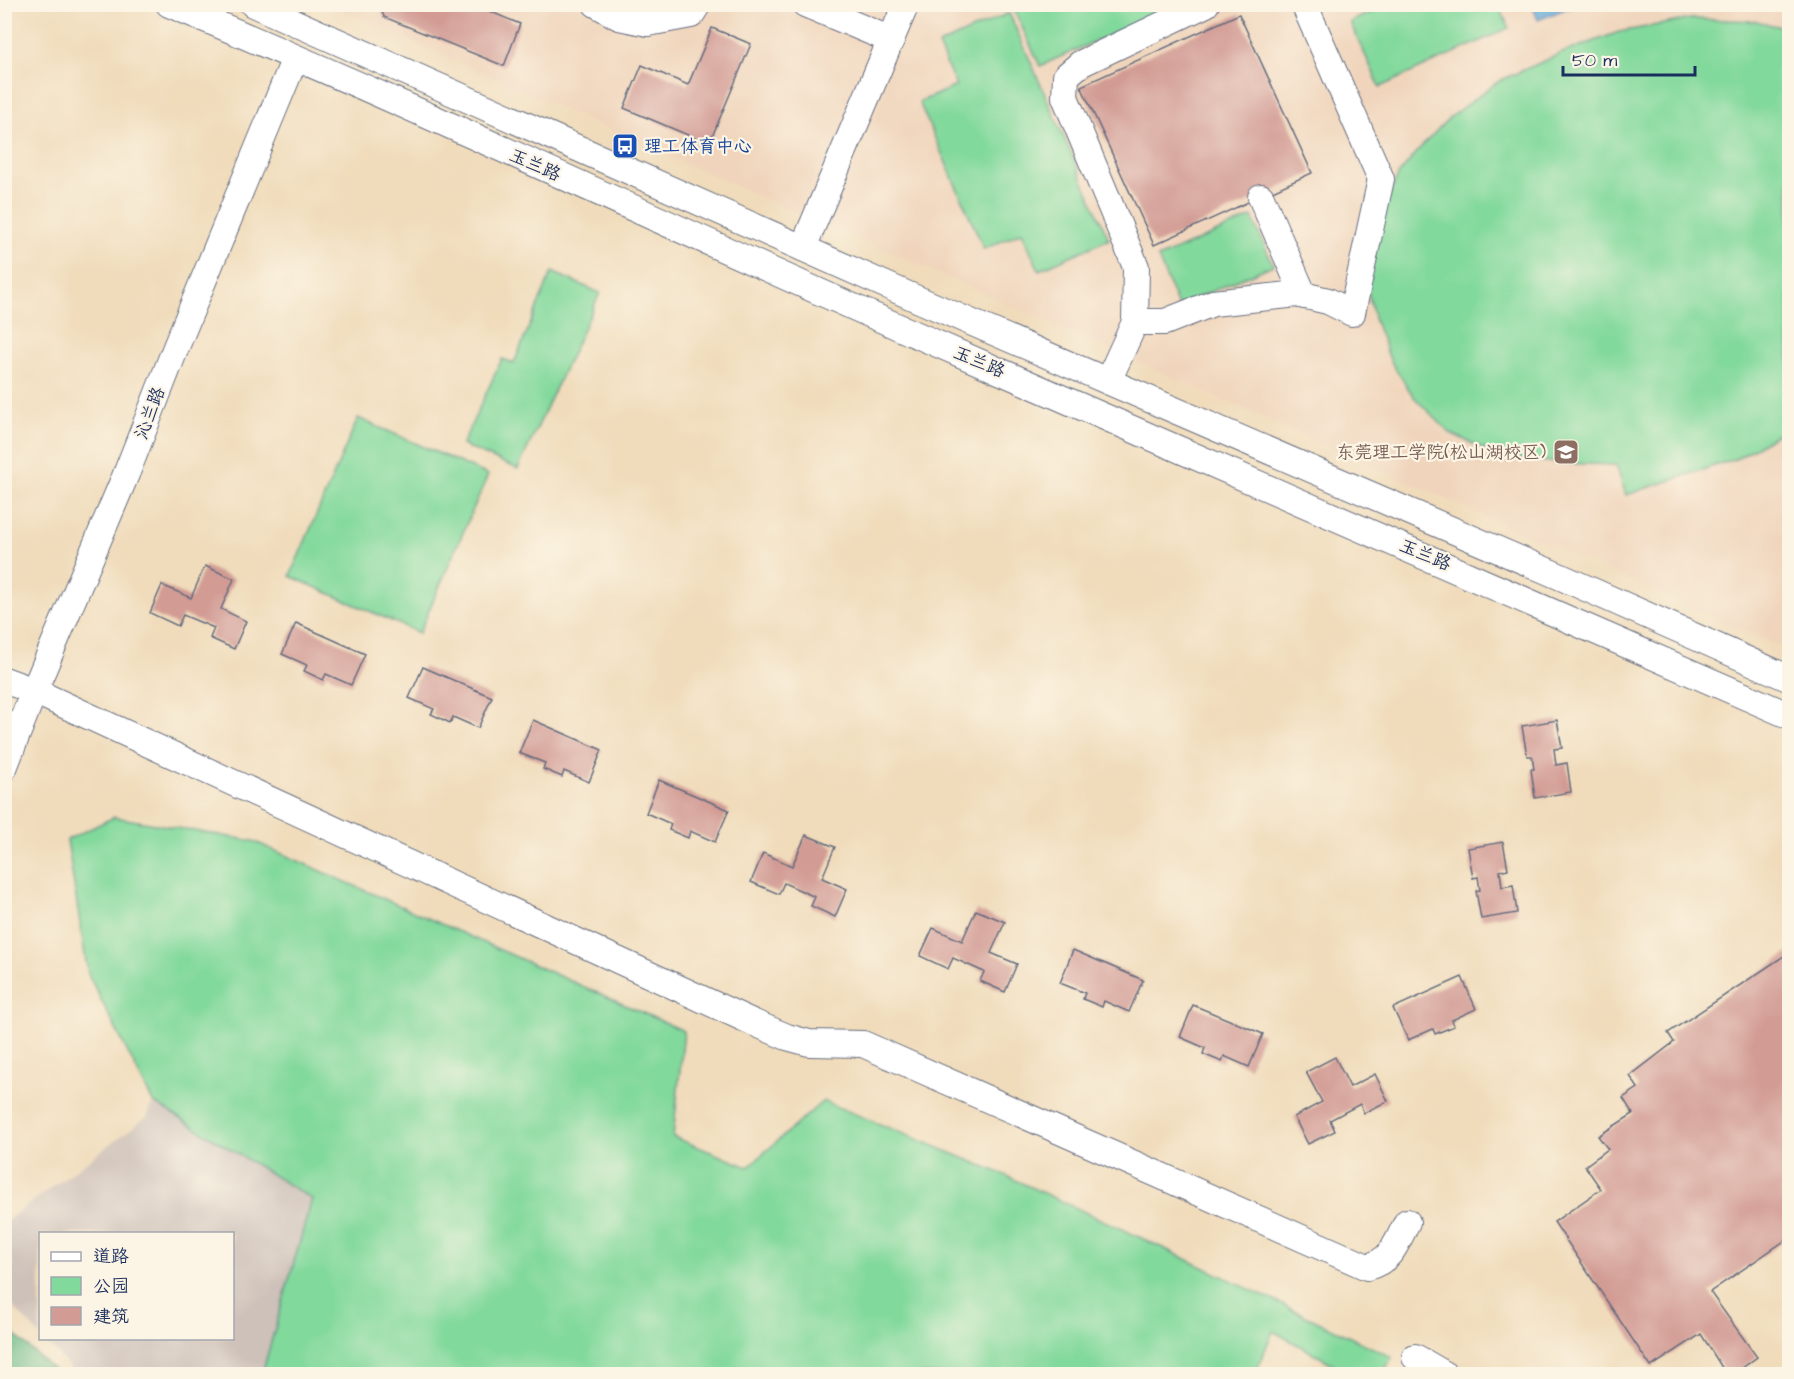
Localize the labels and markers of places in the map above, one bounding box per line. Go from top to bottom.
bus stop icon: 理工体育中心 [610,131,640,161]
place label: 理工体育中心 [644,134,752,159]
school or university icon: 东莞理工学院(松山湖校区) [1551,437,1581,467]
place label: 东莞理工学院(松山湖校区) [1336,440,1546,465]

